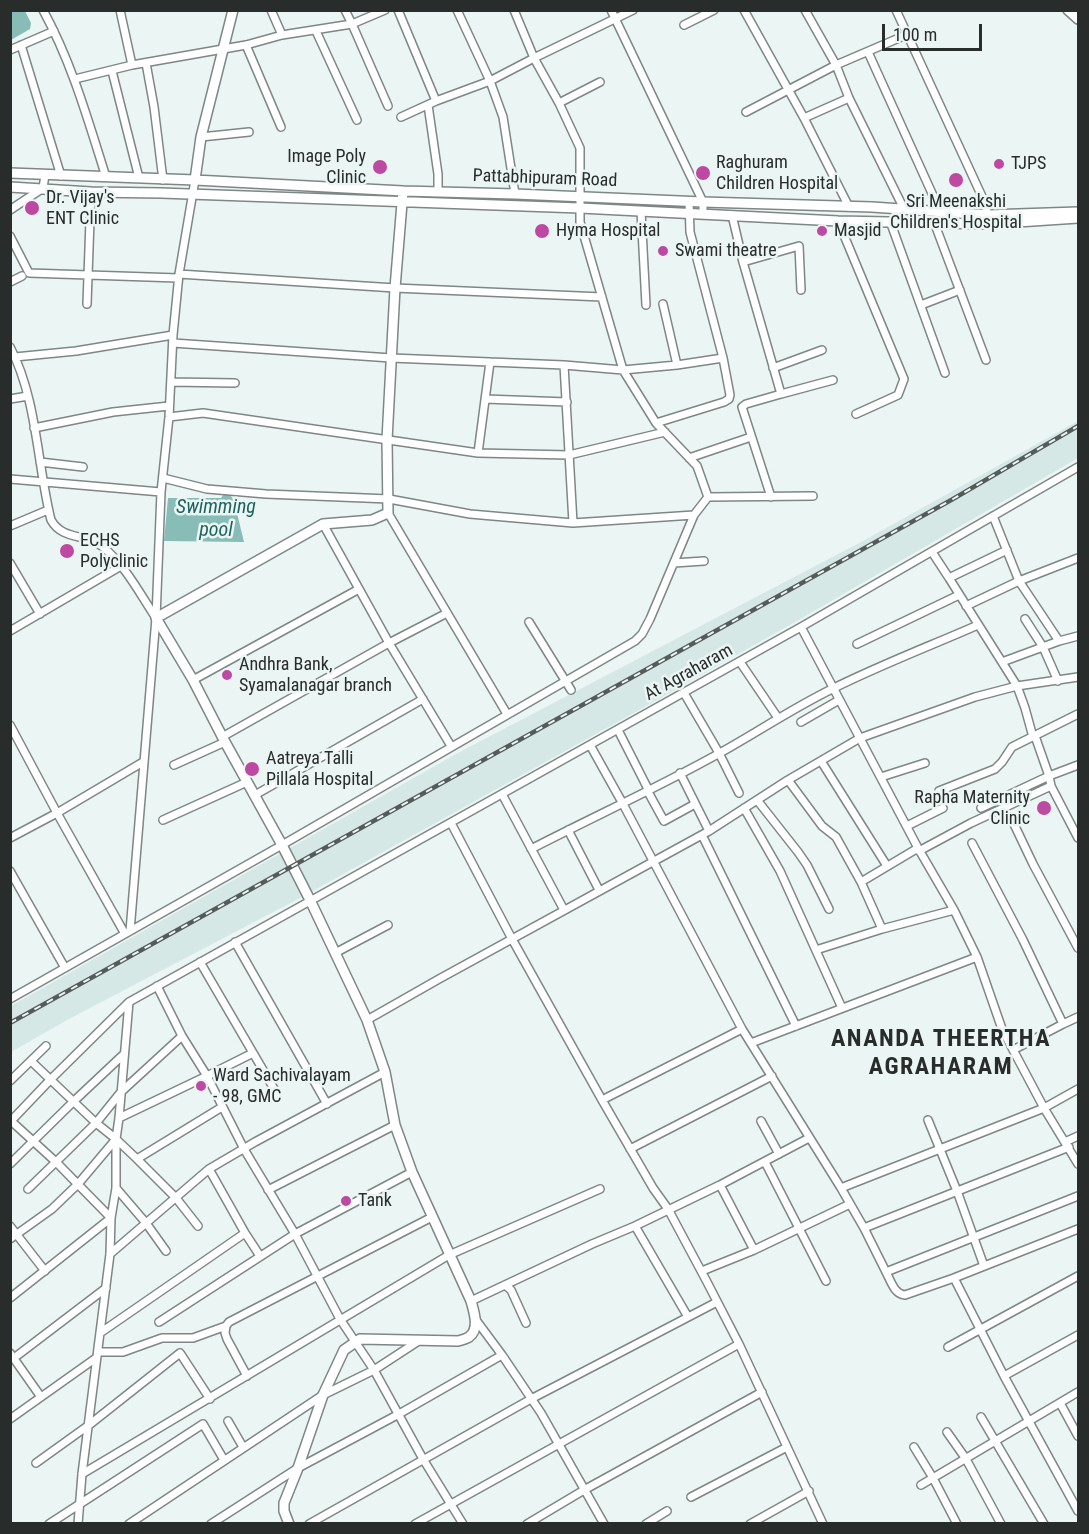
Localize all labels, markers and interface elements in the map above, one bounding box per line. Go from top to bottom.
scale bar [885,12,986,50]
text: 100 m [893,24,937,45]
place label: Image Poly Clinic [287,146,366,188]
place label: Raghuram Children Hospital [716,152,838,195]
place label: TJPS [1011,153,1046,175]
marker: TJPS [992,157,1006,171]
marker: Image Poly Clinic [371,158,389,176]
marker: Raghuram Children Hospital [694,164,712,182]
street label: Pattabhipuram Road [472,166,618,192]
marker: Sri Meenakshi Children's Hospital [947,171,965,189]
place label: Dr. Vijay's ENT Clinic [46,187,119,230]
place label: Sri Meenakshi Children's Hospital [890,191,1022,234]
marker: Dr. Vijay's ENT Clinic [23,199,41,217]
place label: Hyma Hospital [556,220,660,242]
place label: Masjid [834,220,882,242]
marker: Hyma Hospital [533,222,551,240]
marker: Masjid [815,224,829,238]
place label: Swami theatre [675,240,777,262]
marker: Swami theatre [656,244,670,258]
water label: Swimming pool [176,496,256,543]
place label: ECHS Polyclinic [80,530,148,572]
marker: ECHS Polyclinic [58,542,76,560]
street label: At Agraharam [641,640,737,706]
place label: Andhra Bank, Syamalanagar branch [239,654,392,696]
marker: Andhra Bank, Syamalanagar branch [220,668,234,682]
place label: Aatreya Talli Pillala Hospital [266,748,373,790]
marker: Aatreya Talli Pillala Hospital [243,760,261,778]
place label: Rapha Maternity Clinic [914,787,1030,830]
marker: Rapha Maternity Clinic [1035,799,1053,817]
district label: ANANDA THEERTHA AGRAHARAM [831,1026,1051,1082]
place label: Ward Sachivalayam - 98, GMC [213,1065,351,1108]
marker: Ward Sachivalayam - 98, GMC [194,1079,208,1093]
place label: Tank [358,1190,392,1212]
marker: Tank [339,1194,353,1208]

